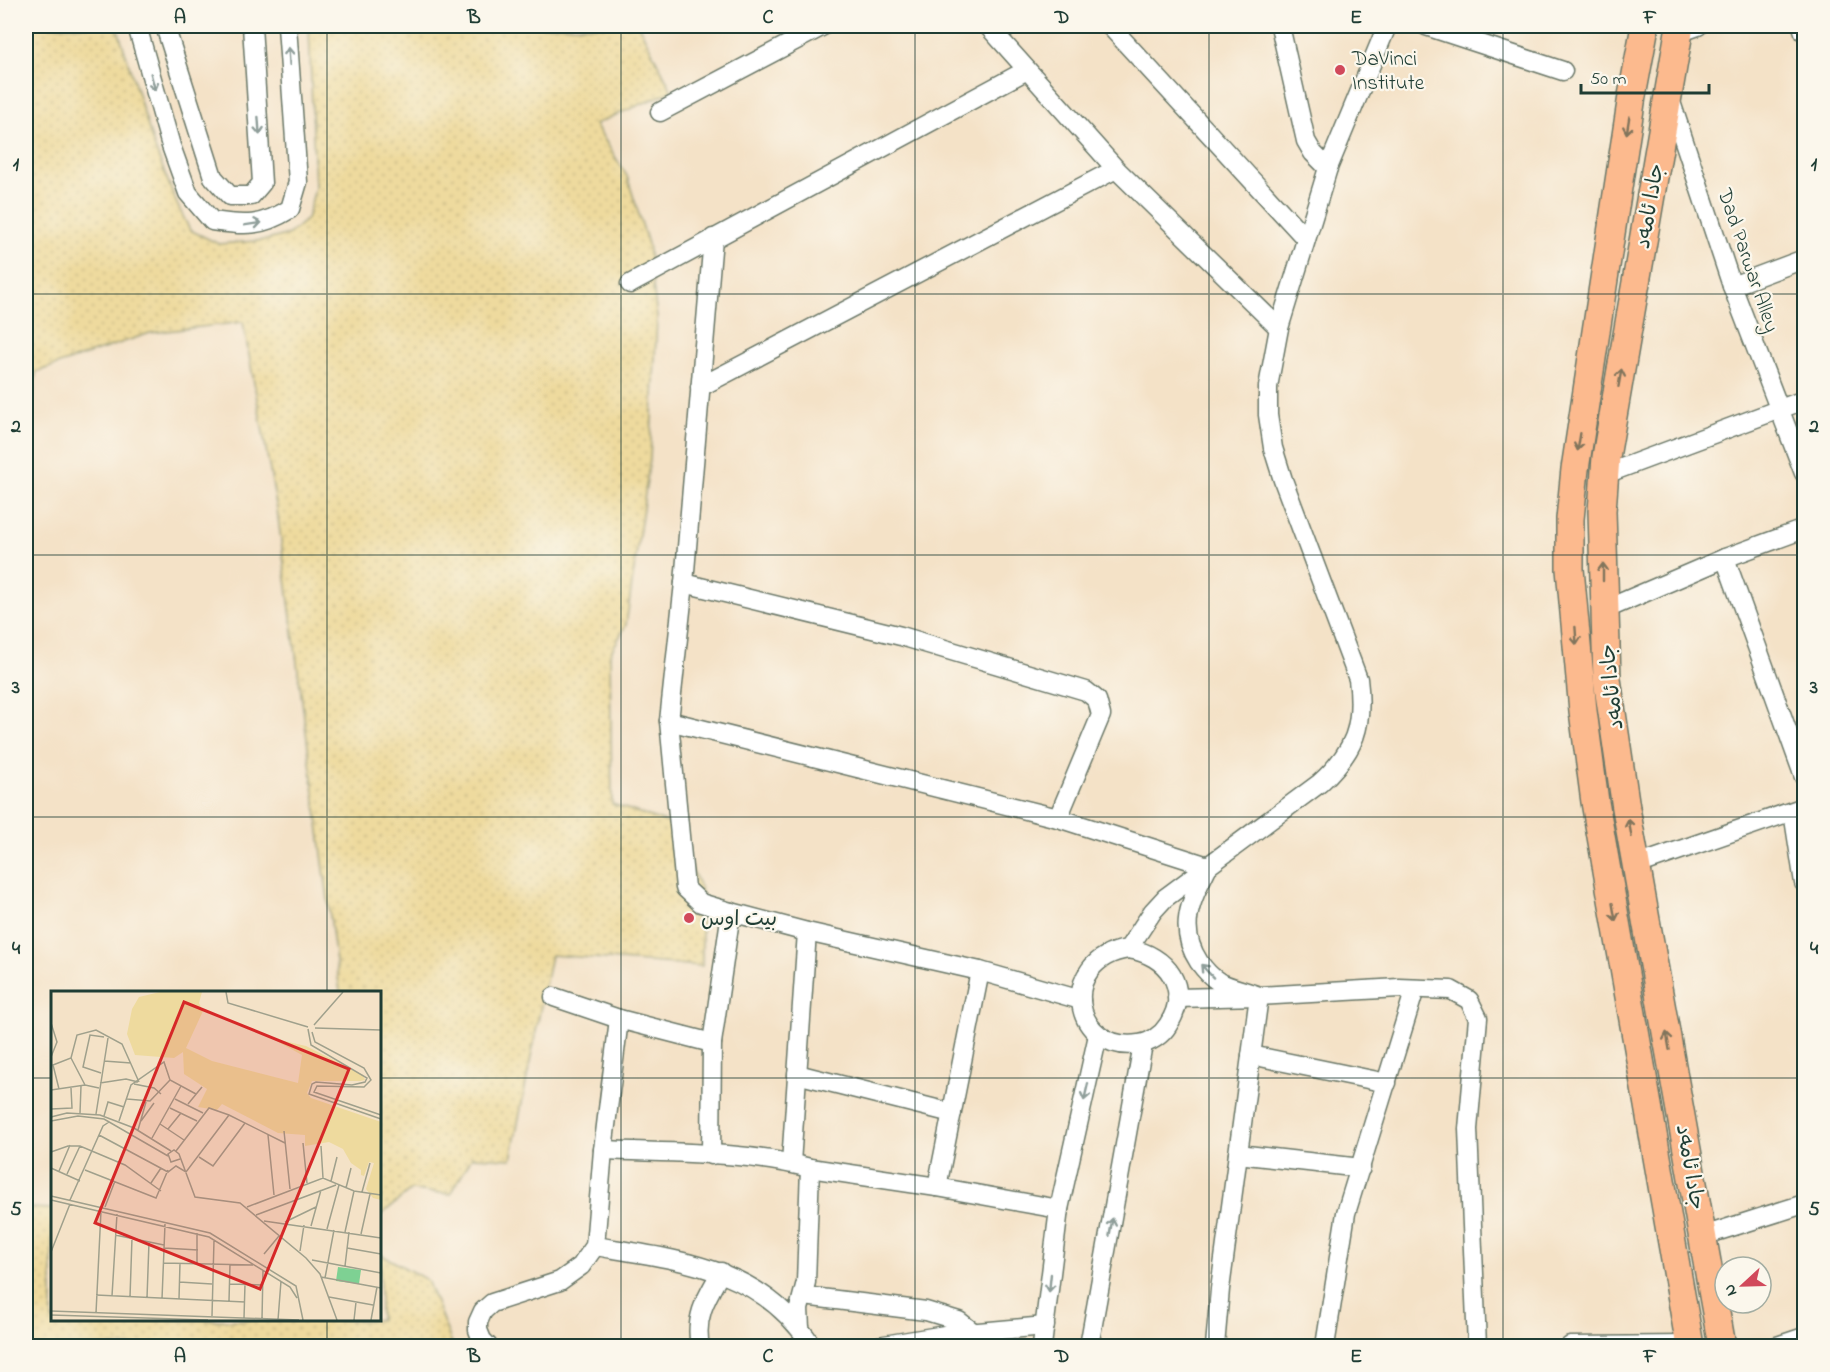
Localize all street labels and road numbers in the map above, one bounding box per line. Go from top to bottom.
street label: جادا ئامەد [1629,161,1673,251]
street label: Dad Parwar Alley [1706,184,1786,337]
street label: جادا ئامەد [1594,642,1632,731]
street label: جادا ئامەد [1667,1122,1711,1212]

